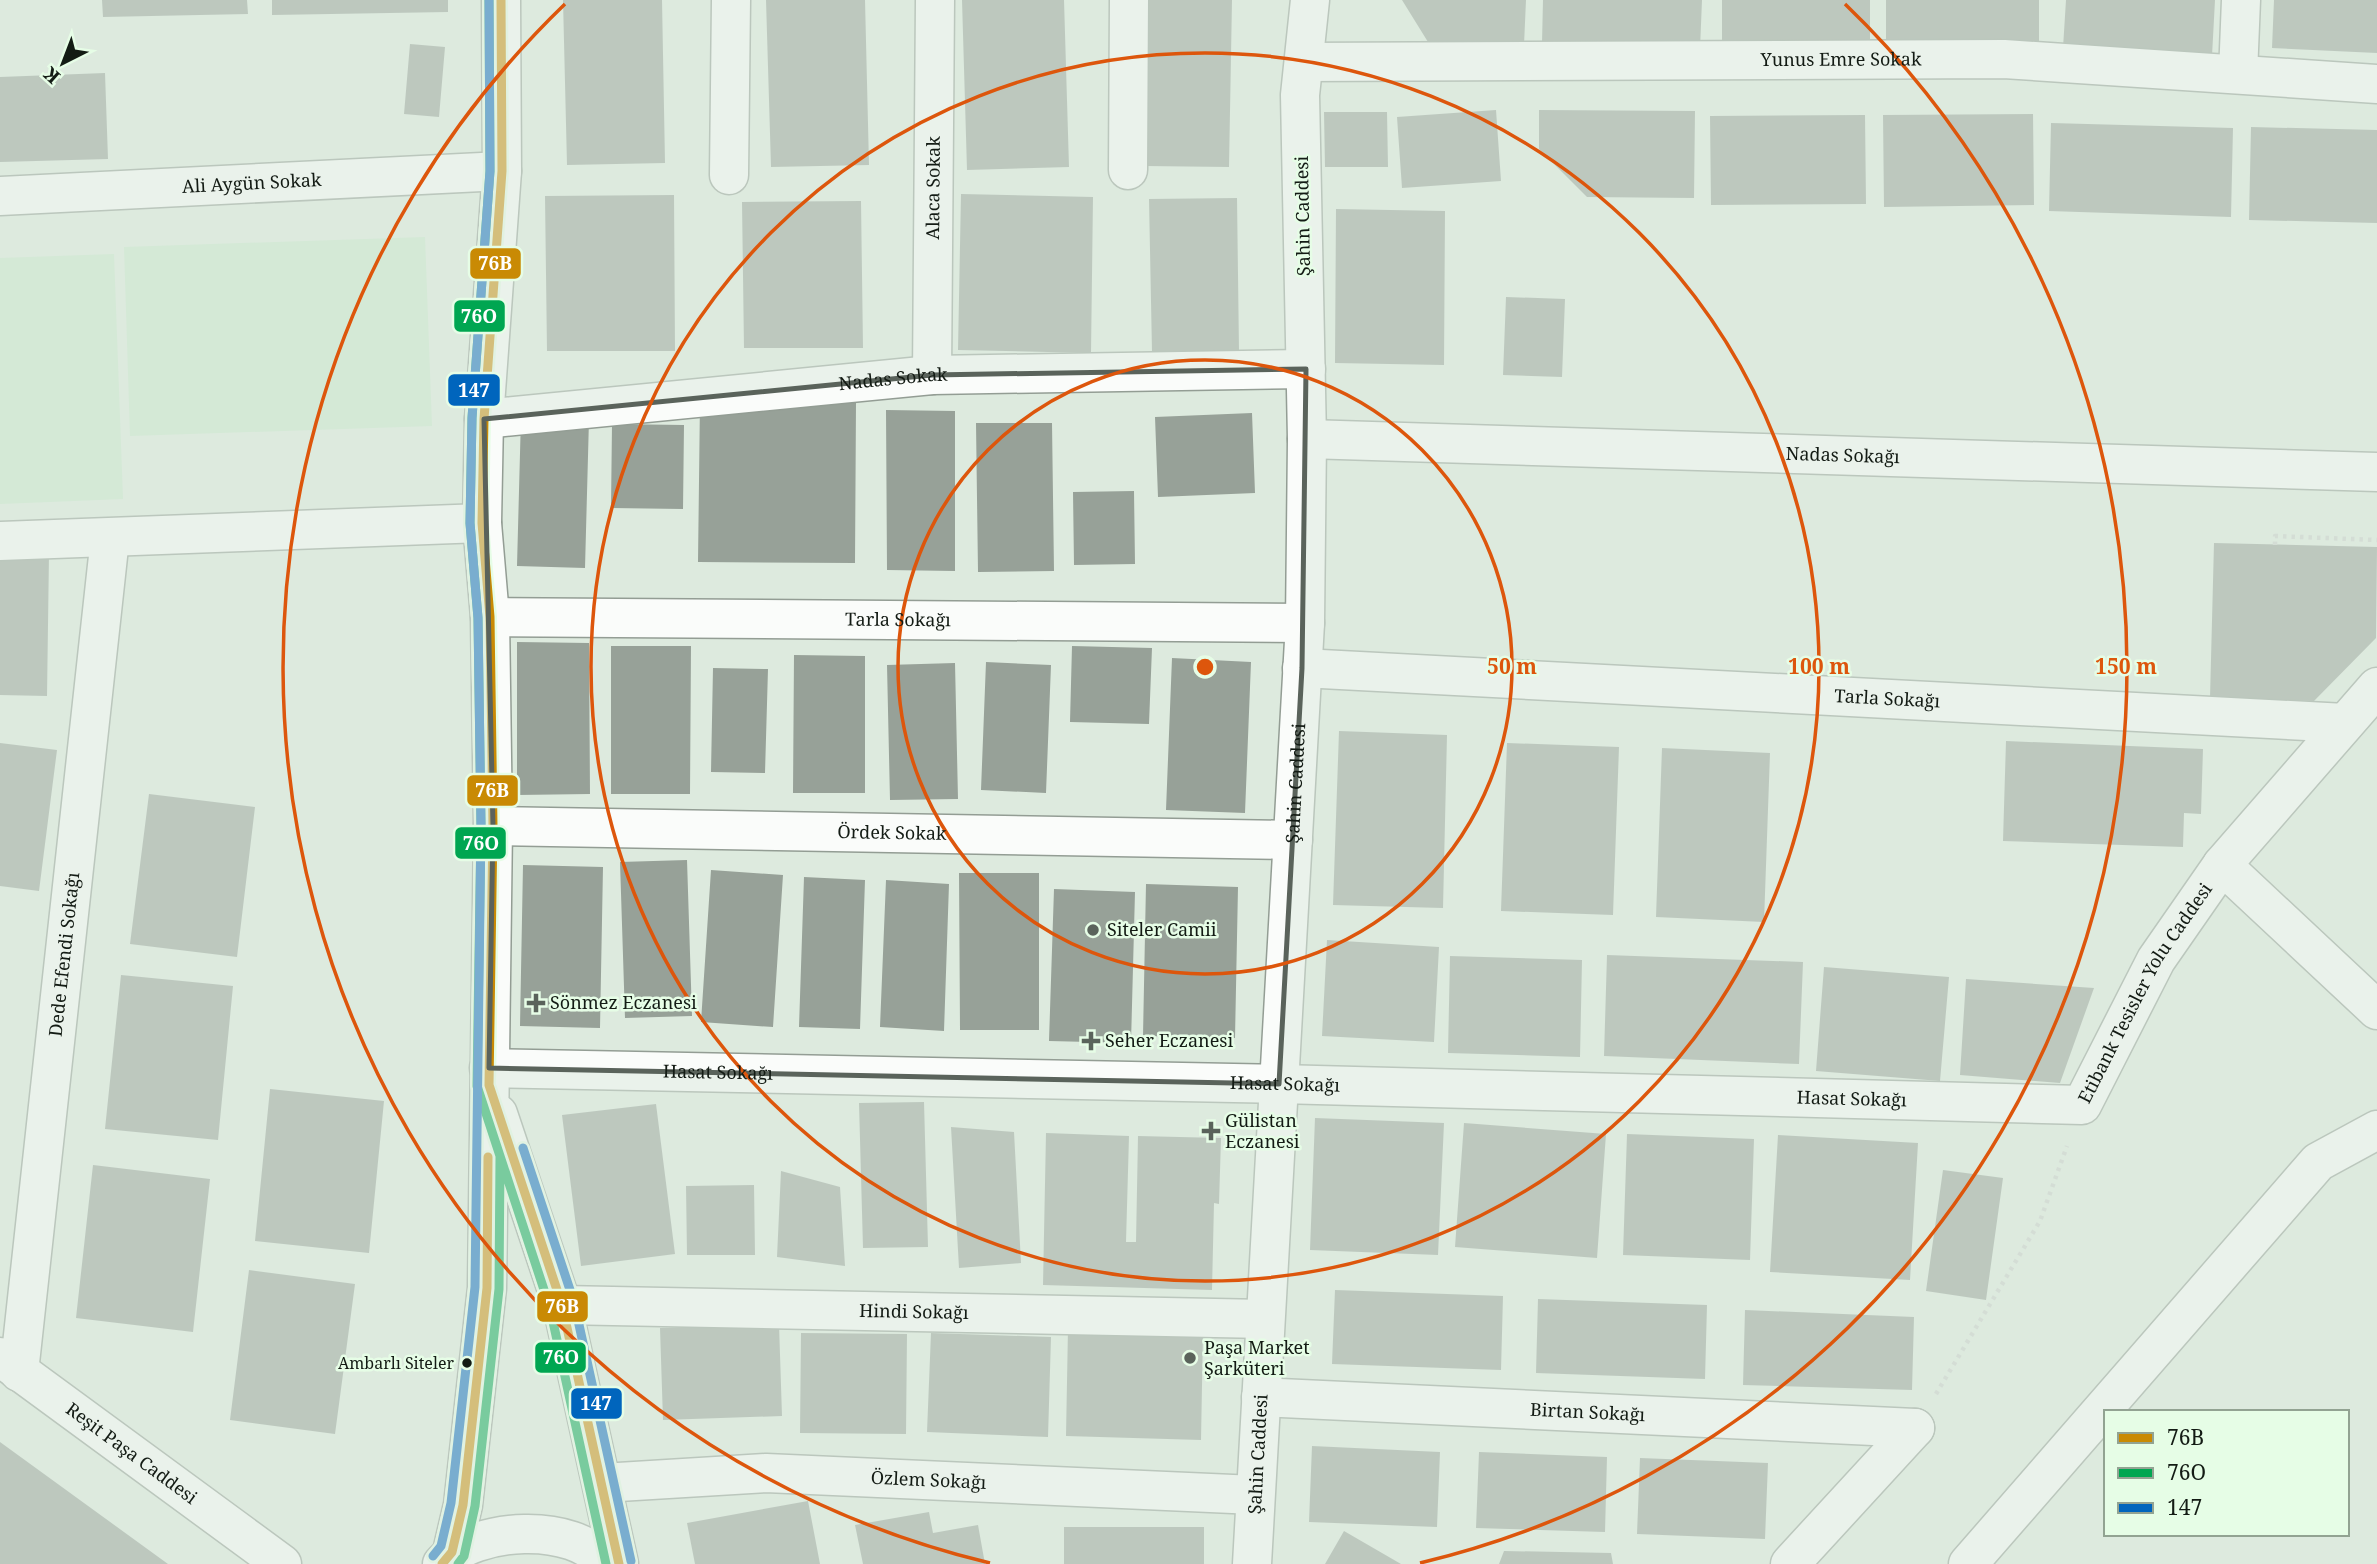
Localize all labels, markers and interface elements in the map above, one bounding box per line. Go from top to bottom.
north arrow [28,28,98,98]
street label: Yunus Emre Sokak [1759,46,1922,71]
text: K [38,61,66,90]
street label: Alaca Sokak [920,136,945,240]
street label: Şahin Caddesi [1289,155,1315,276]
street label: Ali Aygün Sokak [181,167,322,198]
line badge: 76B [469,247,522,280]
text: 76B [478,250,512,276]
line badge: 76O [453,299,506,333]
text: 76O [461,303,497,329]
street label: Nadas Sokak [837,362,948,395]
line badge: 147 [447,373,501,407]
text: 147 [458,377,490,403]
street label: Nadas Sokağı [1785,441,1900,468]
street label: Tarla Sokağı [845,607,951,631]
text: 50 m [1487,652,1537,680]
text: 100 m [1788,652,1850,680]
text: 150 m [2095,652,2157,680]
centre of rings [1193,655,1217,679]
street label: Tarla Sokağı [1834,683,1941,713]
street label: Şahin Caddesi [1280,722,1310,844]
line badge: 76B [466,774,519,807]
text: 76B [475,777,509,803]
street label: Ördek Sokak [837,819,947,845]
line badge: 76O [454,826,507,860]
text: 76O [463,830,499,856]
street label: Dede Efendi Sokağı [43,871,84,1038]
street label: Etibank Tesisler Yolu Caddesi [2072,878,2217,1107]
place label: Siteler Camii [1107,917,1217,941]
marker: Siteler Camii [1085,922,1101,938]
place label: Sönmez Eczanesi [550,990,697,1014]
marker: Sönmez Eczanesi [528,995,544,1011]
place label: Seher Eczanesi [1105,1028,1233,1052]
marker: Seher Eczanesi [1083,1033,1099,1049]
street label: Hasat Sokağı [663,1059,773,1085]
street label: Hasat Sokağı [1230,1070,1340,1097]
street label: Hasat Sokağı [1796,1085,1907,1111]
place label: Gülistan Eczanesi [1225,1108,1300,1153]
marker: Gülistan Eczanesi [1203,1123,1219,1139]
line badge: 76B [536,1290,589,1323]
text: 76B [545,1293,579,1319]
street label: Hindi Sokağı [859,1298,969,1324]
place label: Paşa Market Şarküteri [1204,1335,1310,1380]
line badge: 76O [534,1341,587,1374]
text: 76O [543,1344,579,1370]
marker: Paşa Market Şarküteri [1182,1350,1198,1366]
place label: Ambarlı Siteler [338,1352,454,1374]
marker: Ambarlı Siteler [460,1356,474,1370]
line badge: 147 [570,1387,623,1420]
text: 147 [580,1390,612,1416]
street label: Şahin Caddesi [1242,1393,1273,1515]
street label: Reşit Paşa Caddesi [62,1396,203,1509]
street label: Birtan Sokağı [1530,1397,1646,1426]
legend [2104,1410,2349,1536]
text: 76B [2167,1423,2204,1451]
text: 76O [2167,1458,2206,1486]
street label: Özlem Sokağı [870,1465,987,1494]
text: 147 [2167,1493,2202,1521]

